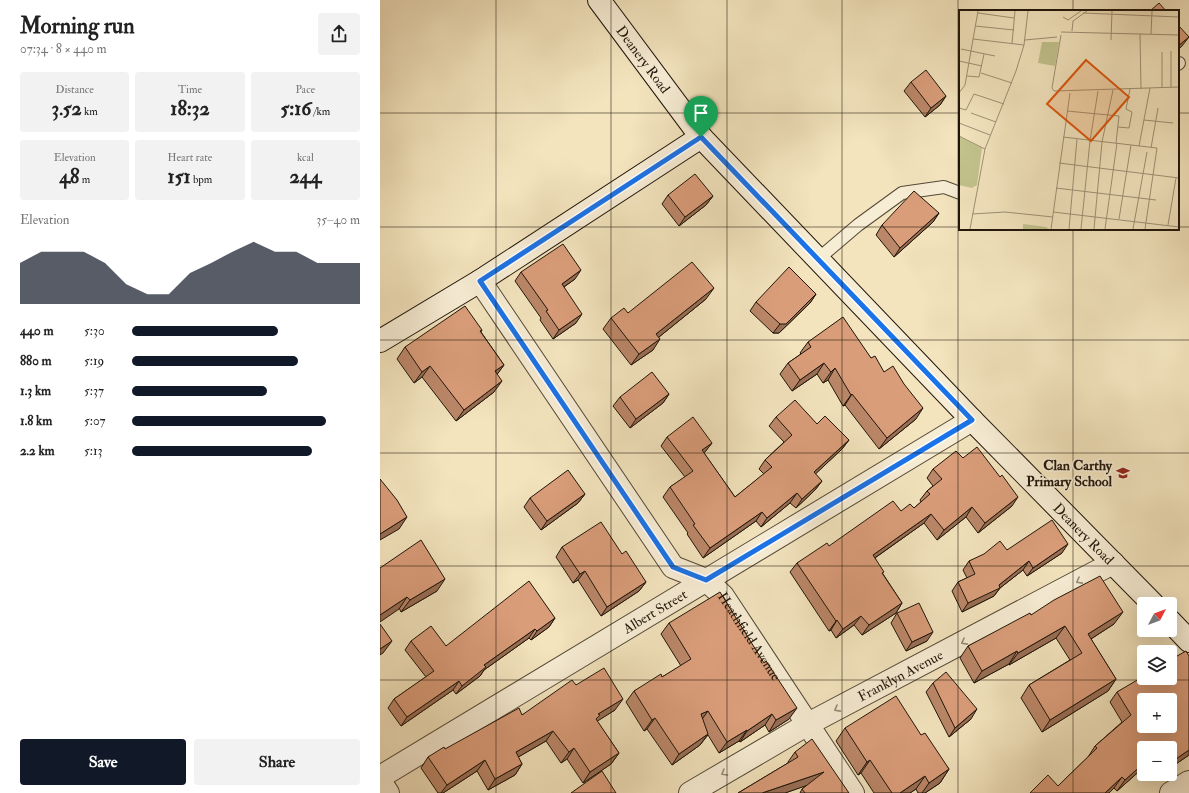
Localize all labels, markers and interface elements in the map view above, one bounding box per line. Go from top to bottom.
inset map [959,10,1179,230]
text: Morning run [20,12,135,40]
button: share [318,13,360,55]
street label: Deanery Road [613,22,674,96]
text: 07:34 · 8 × 440 m [20,41,107,57]
text: Distance [55,83,94,96]
text: Time [178,83,202,96]
text: Pace [295,83,315,96]
text: 3.52 [52,96,82,121]
text: 18:32 [170,96,210,121]
text: 5:16 [280,96,311,121]
pin [684,96,718,137]
icon: arrive [690,102,712,124]
text: km [82,105,98,118]
text: /km [311,105,330,118]
text: Elevation [54,151,96,164]
text: Heart rate [168,151,212,164]
text: kcal [297,151,314,164]
text: 48 [59,164,79,189]
text: 151 [168,164,191,189]
text: 244 [289,164,321,189]
text: m [79,173,90,186]
text: bpm [191,173,212,186]
text: Elevation [20,212,70,228]
text: 35–40 m [316,212,360,228]
text: 440 m [20,323,54,339]
text: 5:30 [84,323,105,339]
text: 880 m [20,353,52,369]
text: 5:19 [84,353,104,369]
text: 1.3 km [20,383,51,399]
text: 5:37 [84,383,104,399]
text: 1.8 km [20,413,52,429]
text: 5:07 [84,413,106,429]
text: 2.2 km [20,443,55,459]
text: 5:13 [84,443,103,459]
place label: Clan Carthy Primary School [1026,457,1113,491]
school or university icon: Clan Carthy Primary School [1115,465,1131,481]
street label: Deanery Road [1050,499,1118,568]
one-way arrow [1076,576,1083,584]
street label: Albert Street [619,585,690,638]
street label: Heathfield Avenue [714,589,785,684]
north arrow [1137,597,1177,637]
map controls [1137,597,1177,781]
one-way arrow [961,637,968,645]
button: layers [1137,645,1177,685]
street label: Franklyn Avenue [855,646,946,705]
button: + [1137,693,1177,733]
one-way arrow [834,705,841,712]
button: Save [20,739,186,785]
button: Share [194,739,360,785]
button: − [1137,741,1177,781]
one-way arrow [721,769,728,776]

